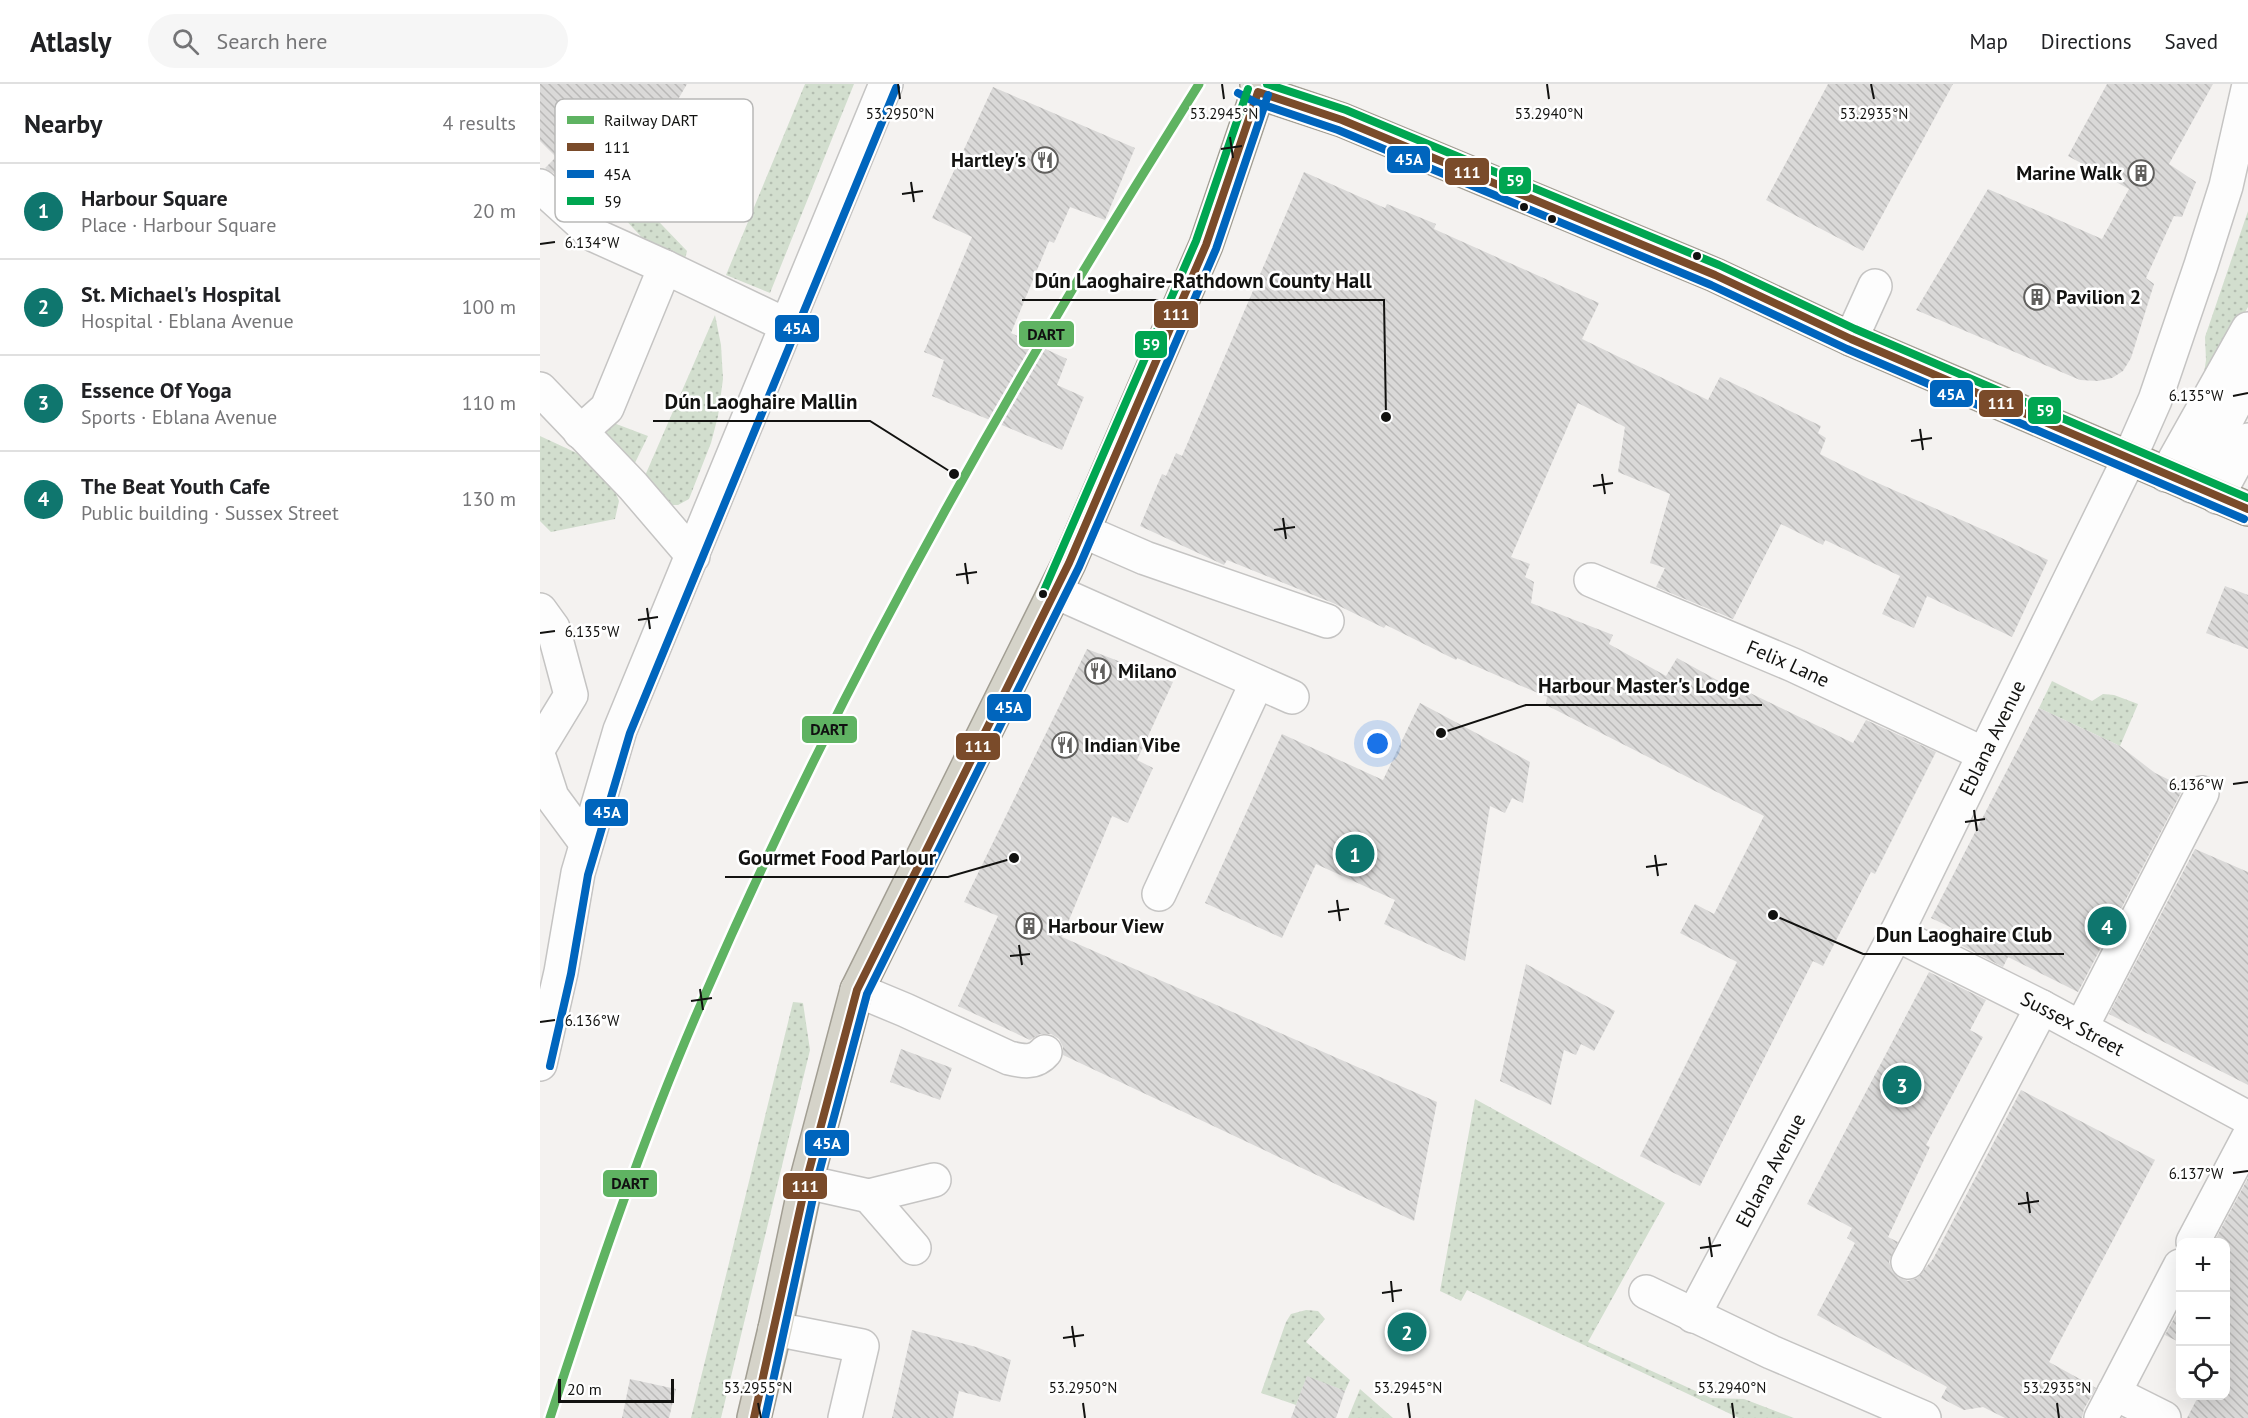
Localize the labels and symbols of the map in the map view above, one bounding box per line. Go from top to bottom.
legend [555,99,753,222]
text: 53.2950°N [866,104,934,123]
text: 53.2945°N [1190,104,1258,123]
text: 53.2940°N [1515,104,1583,123]
text: 53.2935°N [1840,104,1908,123]
text: Railway DART [604,110,698,130]
text: 111 [604,137,630,157]
restaurant icon: Hartley's [1030,145,1060,175]
line badge: 45A [1386,145,1431,174]
place label: Hartley's [951,147,1026,173]
text: 45A [1395,149,1423,169]
line badge: 111 [1444,157,1490,186]
building icon: Marine Walk [2126,158,2156,188]
place label: Marine Walk [2016,160,2122,186]
text: 111 [1453,162,1481,182]
text: 45A [604,164,631,184]
line badge: 59 [1498,166,1532,195]
text: 59 [1506,170,1524,190]
text: 59 [604,191,621,211]
unlabelled marker [1518,201,1530,213]
unlabelled marker [1546,213,1558,225]
text: 6.134°W [565,233,620,252]
unlabelled marker [1691,250,1703,262]
callout: Dún Laoghaire-Rathdown County Hall [1022,261,1384,300]
text: Dún Laoghaire-Rathdown County Hall [1034,267,1372,294]
building icon: Pavilion 2 [2022,282,2052,312]
place label: Pavilion 2 [2056,284,2141,310]
line badge: 111 [1153,300,1199,329]
text: 111 [1162,304,1190,324]
line badge: 45A [774,314,820,343]
text: 45A [783,318,811,338]
line badge: DART [1018,320,1075,348]
text: DART [1027,324,1065,344]
line badge: 59 [1134,330,1168,359]
text: 59 [1142,334,1160,354]
line badge: 45A [1929,379,1974,408]
callout: Dún Laoghaire Mallin [653,382,870,421]
text: 45A [1937,384,1965,404]
text: 6.135°W [2169,386,2224,405]
text: Dún Laoghaire Mallin [665,388,857,415]
line badge: 111 [1978,389,2024,418]
text: 111 [1987,393,2015,413]
line badge: 59 [2027,396,2062,425]
text: 59 [2036,400,2054,420]
unlabelled marker [1037,588,1049,600]
text: 6.135°W [565,622,620,641]
street label: Felix Lane [1743,634,1834,693]
restaurant icon: Milano [1083,656,1113,686]
place label: Milano [1118,658,1177,684]
callout: Harbour Master's Lodge [1526,666,1762,705]
text: Harbour Master's Lodge [1538,672,1750,699]
street label: Eblana Avenue [1953,676,2031,800]
line badge: 45A [986,693,1032,722]
text: 45A [995,697,1023,717]
line badge: DART [801,715,858,744]
text: DART [810,719,848,739]
your location [1363,729,1392,758]
restaurant icon: Indian Vibe [1050,730,1080,760]
line badge: 111 [955,732,1001,761]
place label: Indian Vibe [1084,732,1180,758]
text: 111 [964,736,992,756]
text: 6.136°W [2169,775,2224,794]
line badge: 45A [584,798,629,827]
text: 45A [593,802,621,822]
pin: 1 [1336,832,1374,876]
callout: Gourmet Food Parlour [725,838,948,877]
text: Gourmet Food Parlour [738,844,937,871]
pin: 4 [2088,904,2126,948]
building icon: Harbour View [1014,911,1044,941]
place label: Harbour View [1048,913,1164,939]
callout: Dun Laoghaire Club [1863,915,2064,954]
text: Dun Laoghaire Club [1876,921,2052,948]
street label: Sussex Street [2016,985,2129,1062]
text: 6.136°W [565,1011,620,1030]
pin: 3 [1882,1062,1922,1108]
street label: Eblana Avenue [1729,1109,1811,1232]
line badge: 45A [804,1129,850,1157]
text: 45A [813,1133,841,1153]
text: 6.137°W [2169,1164,2224,1183]
line badge: DART [602,1169,658,1198]
line badge: 111 [782,1172,828,1200]
text: DART [611,1173,649,1193]
text: 111 [791,1176,819,1196]
pin: 2 [1388,1310,1426,1354]
scale bar [558,1376,674,1404]
text: 53.2955°N [724,1378,792,1397]
text: 53.2950°N [1049,1378,1117,1397]
text: 53.2945°N [1374,1378,1442,1397]
text: 53.2940°N [1698,1378,1766,1397]
text: 53.2935°N [2023,1378,2091,1397]

